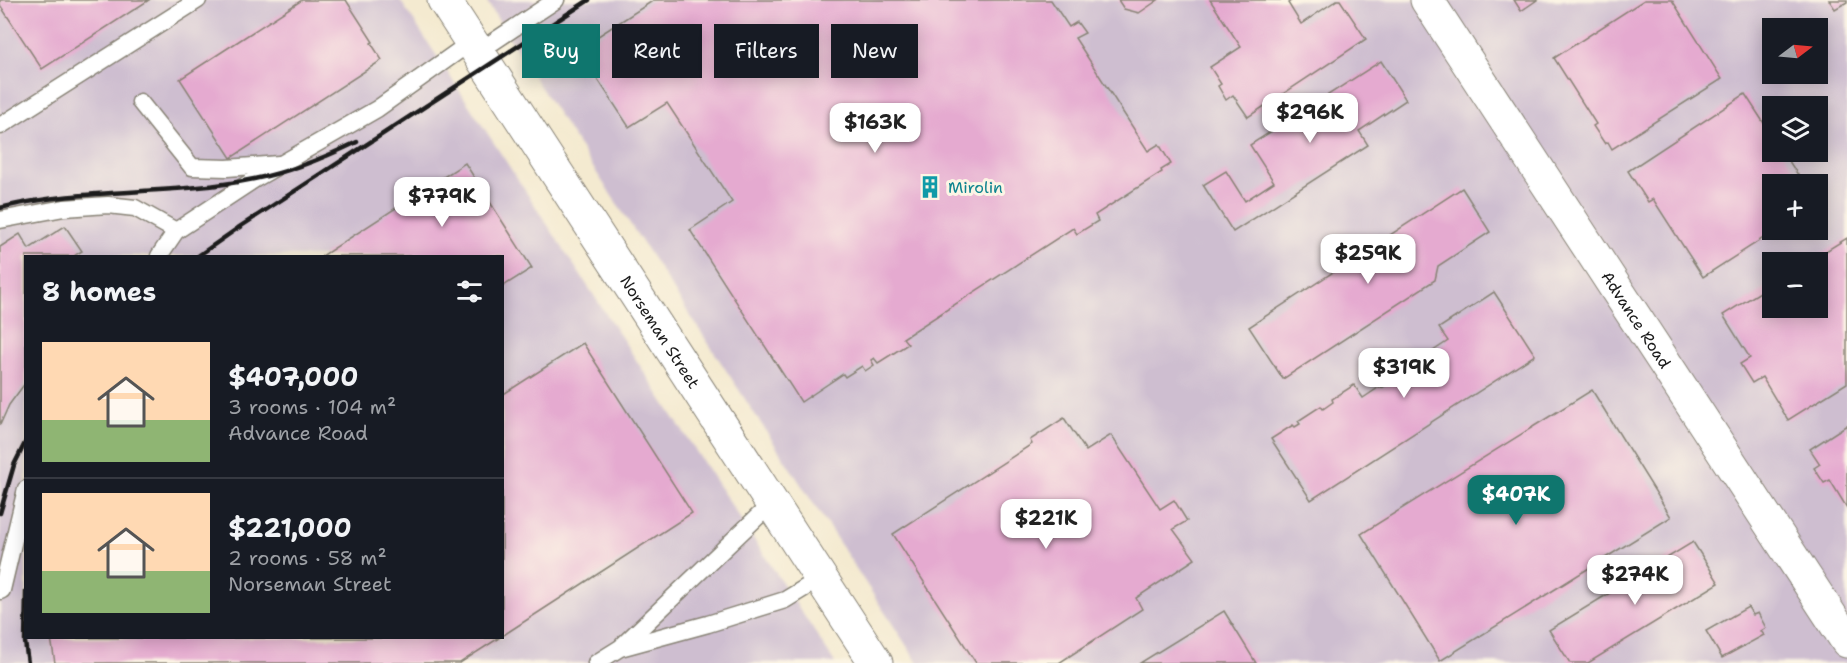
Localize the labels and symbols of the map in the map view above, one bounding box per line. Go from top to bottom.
north arrow [1762,18,1828,84]
pin: $296K [1268,93,1352,144]
pin: $163K [833,103,917,154]
building icon: Mirolin [917,174,943,200]
pin: $779K [400,177,484,228]
place label: Mirolin [948,177,1003,198]
pin: $259K [1326,234,1410,285]
street label: Advance Road [1596,267,1675,372]
street label: Norseman Street [615,271,704,393]
pin: $319K [1362,348,1446,399]
pin: $407K [1474,475,1558,526]
pin: $221K [1004,499,1088,550]
pin: $274K [1593,555,1677,606]

